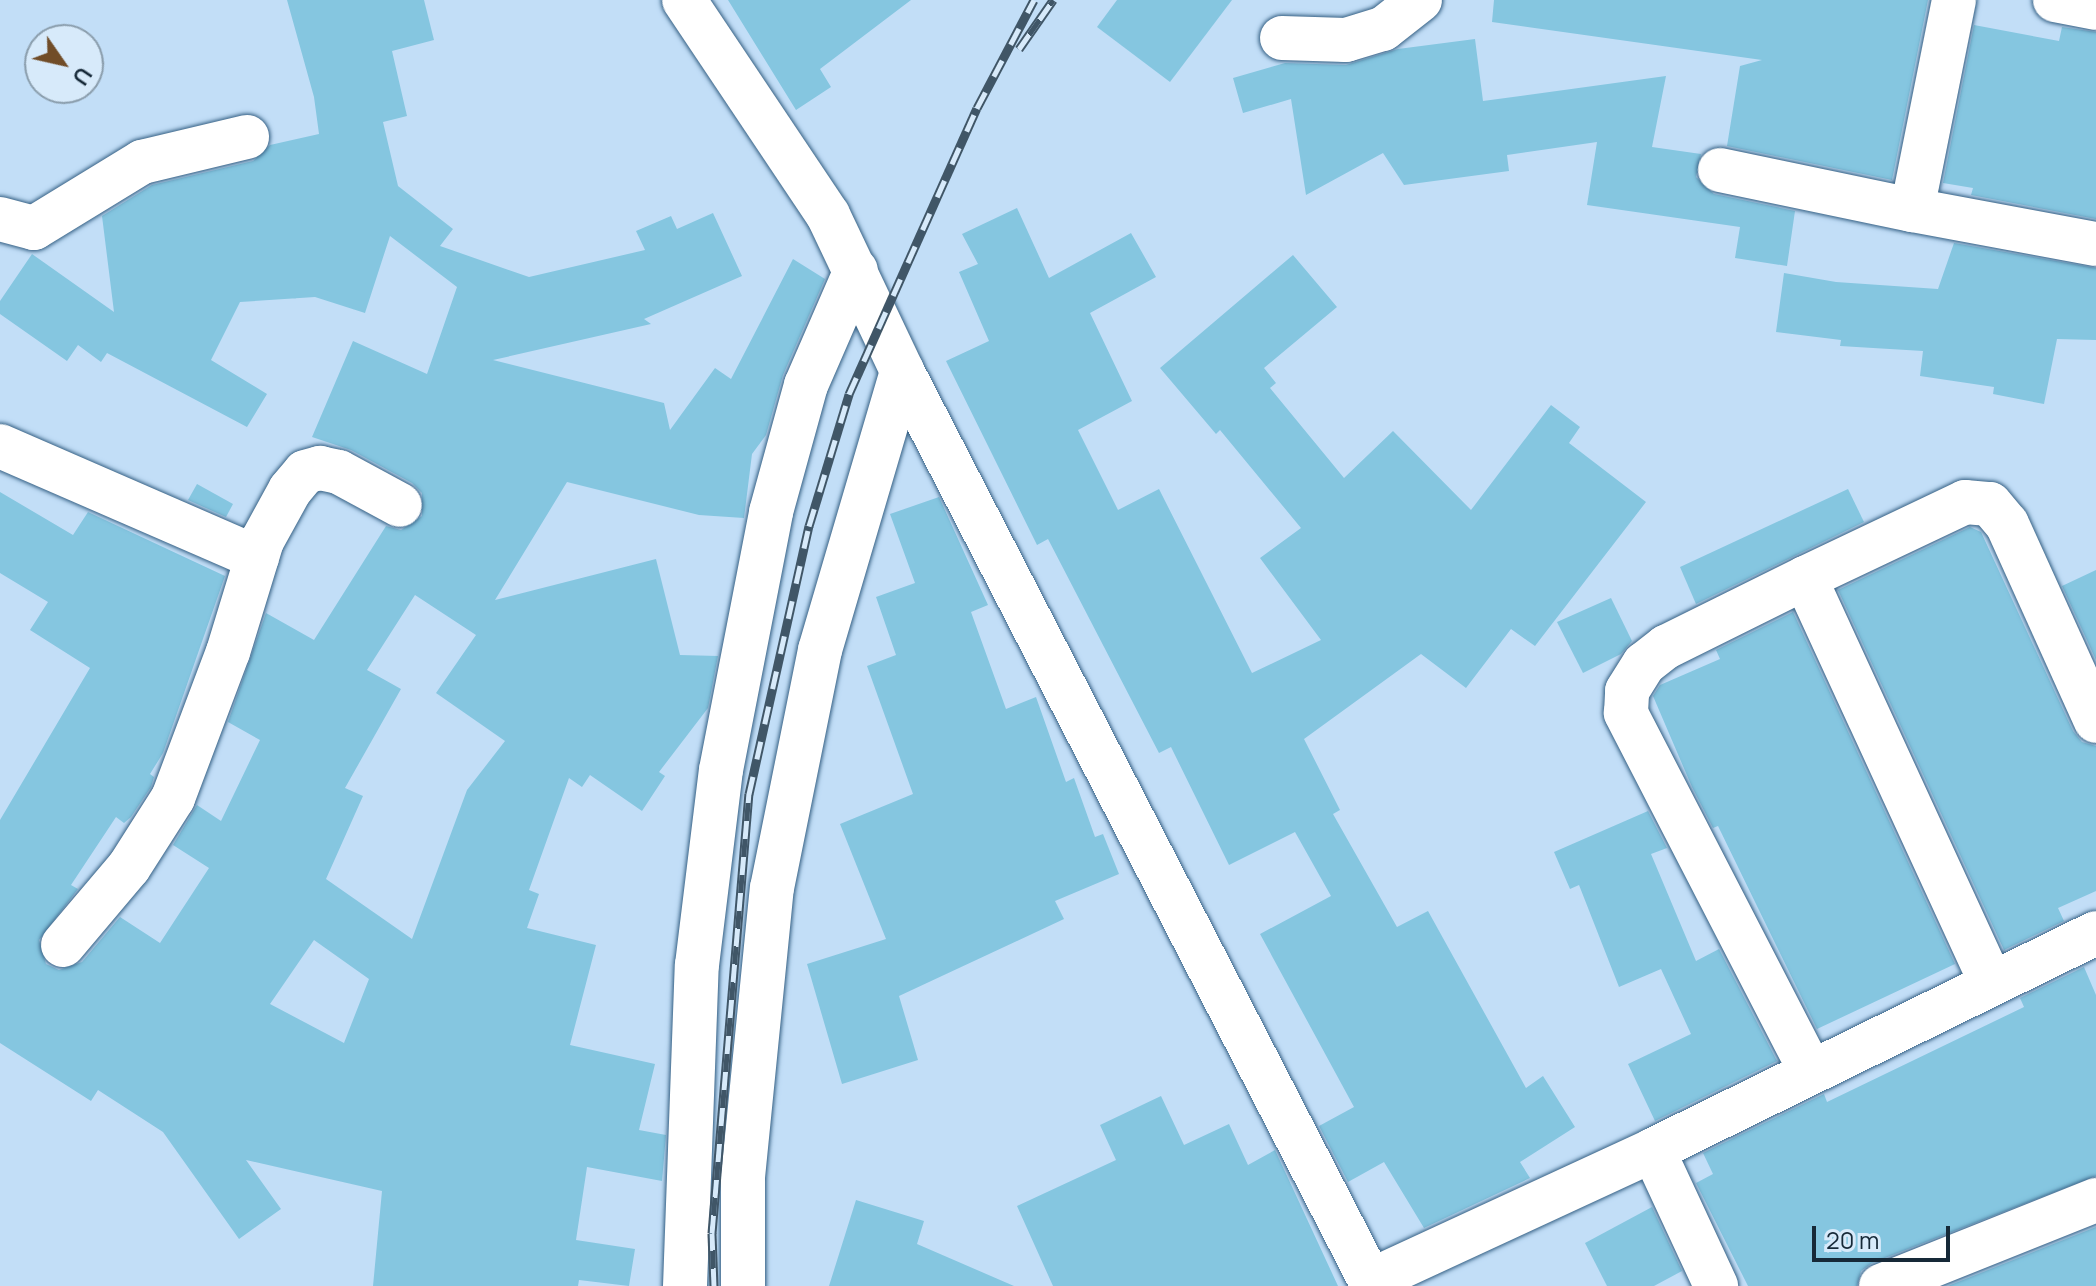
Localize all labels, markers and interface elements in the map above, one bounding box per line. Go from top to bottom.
north arrow [24,24,104,104]
text: U [65,61,99,91]
scale bar [1816,1210,1954,1260]
text: 20 m [1826,1223,1879,1256]

